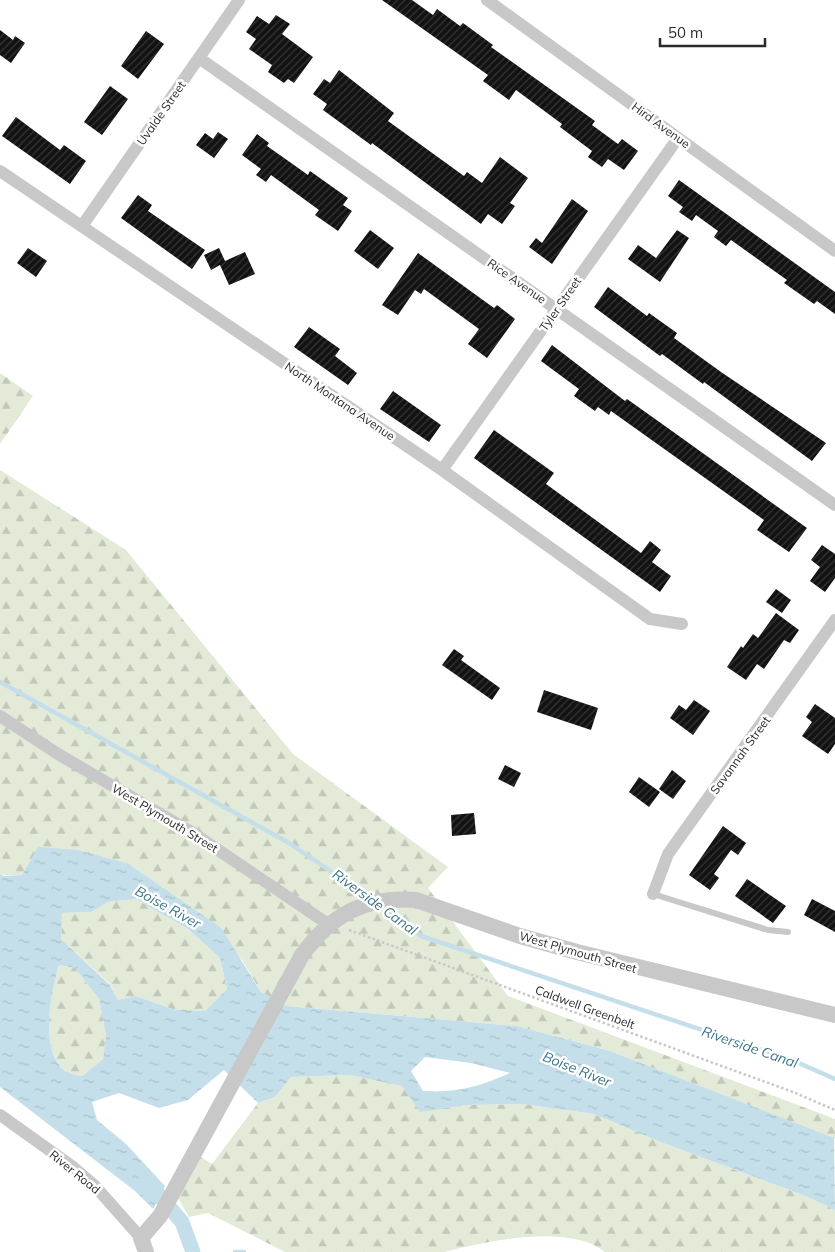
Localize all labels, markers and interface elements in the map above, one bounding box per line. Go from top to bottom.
scale bar [660,15,765,47]
text: 50 m [668,23,703,42]
street label: Uvalde Street [133,78,189,148]
street label: Hird Avenue [629,99,693,151]
street label: Rice Avenue [485,255,549,307]
street label: Tyler Street [536,274,584,334]
street label: North Montana Avenue [282,359,398,443]
street label: Savannah Street [707,713,773,797]
street label: West Plymouth Street [109,780,221,856]
water label: Riverside Canal [329,865,422,939]
water label: Boise River [132,882,205,933]
street label: West Plymouth Street [518,928,638,976]
street label: Caldwell Greenbelt [533,982,637,1032]
water label: Riverside Canal [700,1022,801,1072]
water label: Boise River [540,1047,615,1091]
street label: River Road [47,1147,103,1197]

